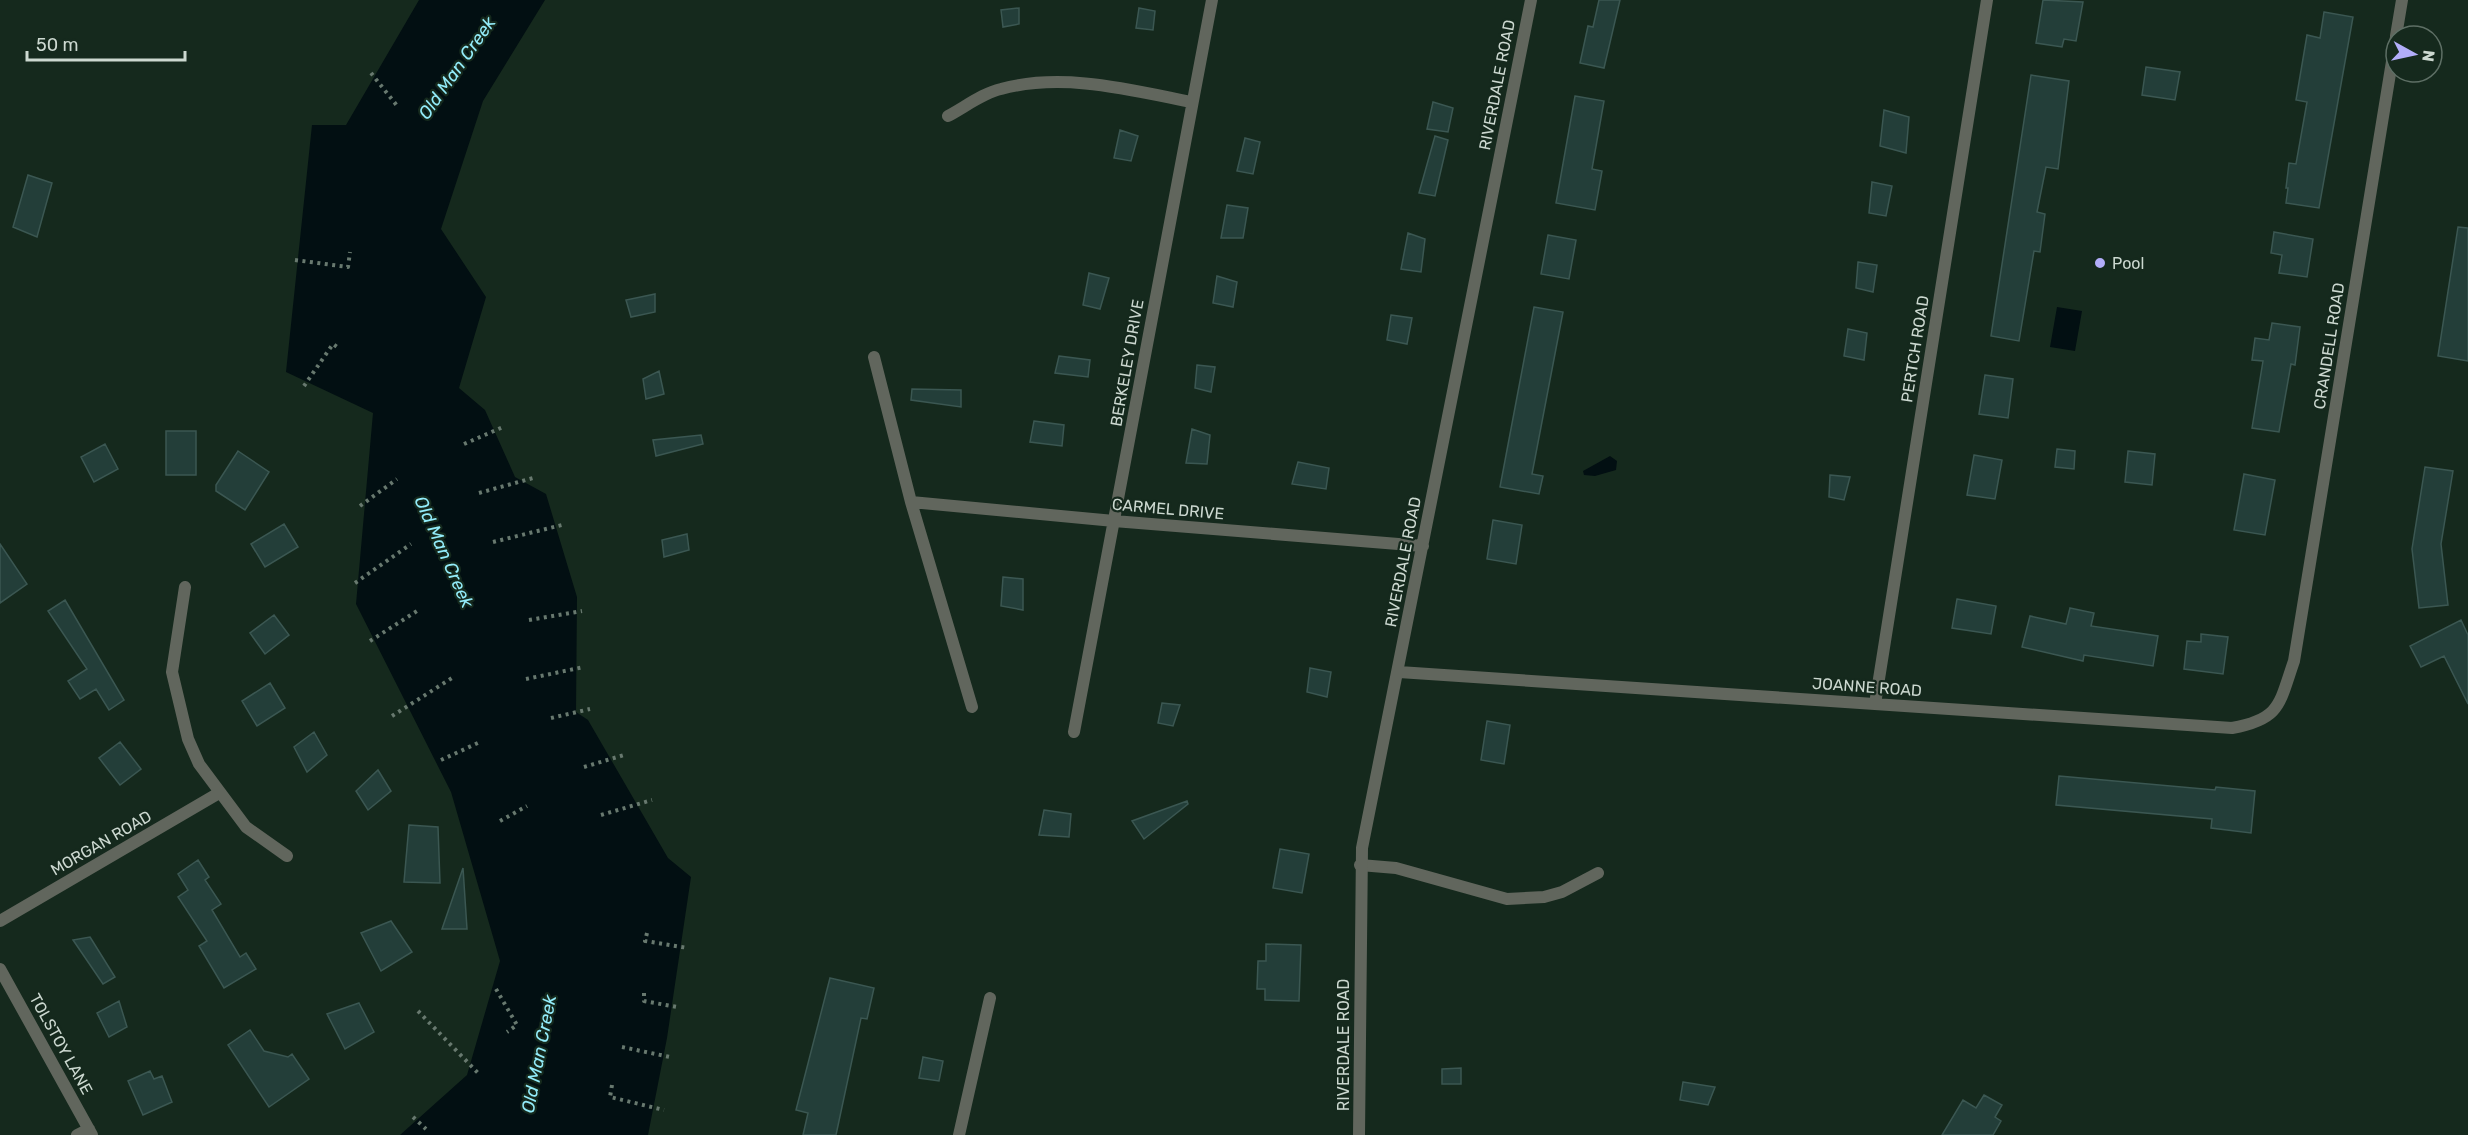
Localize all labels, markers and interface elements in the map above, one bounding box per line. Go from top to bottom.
water label: Old Man Creek [414,12,501,124]
street label: RIVERDALE ROAD [1475,18,1519,152]
scale bar [27,24,184,62]
north arrow [2384,24,2444,84]
text: 50 m [36,34,79,56]
text: N [2418,49,2439,63]
place label: Pool [2112,254,2144,273]
marker: Pool [2093,256,2107,270]
street label: CRANDELL ROAD [2310,281,2348,411]
street label: PERTCH ROAD [1897,294,1933,404]
street label: BERKELEY DRIVE [1106,298,1148,428]
water label: Old Man Creek [410,493,479,612]
street label: CARMEL DRIVE [1111,495,1225,523]
street label: RIVERDALE ROAD [1381,495,1425,629]
street label: JOANNE ROAD [1811,674,1923,700]
street label: MORGAN ROAD [47,806,155,880]
street label: RIVERDALE ROAD [1334,979,1353,1111]
street label: TOLSTOY LANE [25,990,97,1098]
water label: Old Man Creek [517,992,561,1115]

